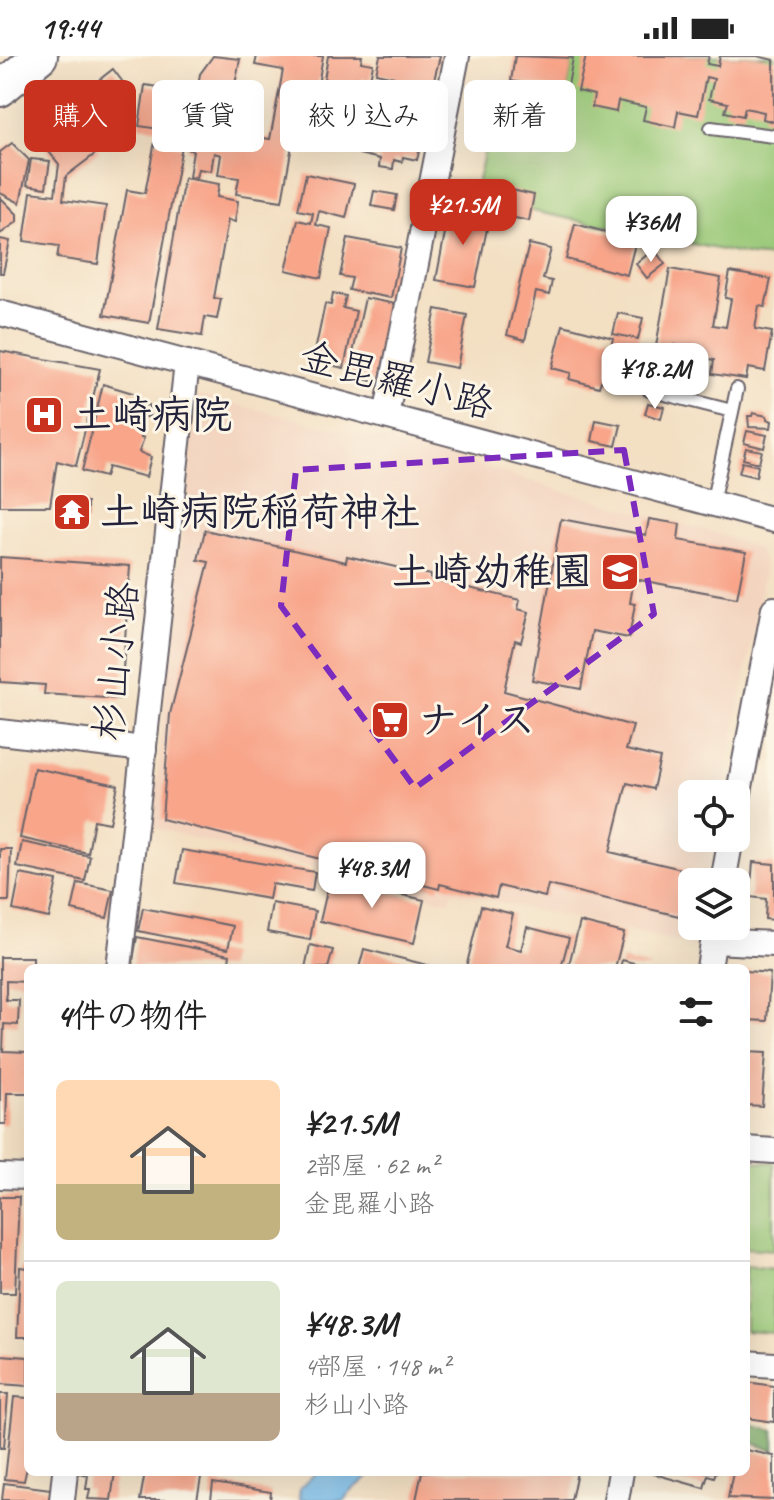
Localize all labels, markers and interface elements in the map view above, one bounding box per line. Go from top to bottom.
text: 19:44 [40,9,100,47]
chip: 購入 [24,80,136,152]
chip: 賃貸 [152,80,264,152]
chip: 絞り込み [280,80,448,152]
chip: 新着 [464,80,576,152]
pin: ¥21.5M [398,179,528,247]
text: ¥21.5M [428,188,498,221]
pin: ¥36M [604,196,698,264]
text: ¥36M [624,205,678,238]
street label: 金毘羅小路 [294,330,500,430]
pin: ¥18.2M [590,343,720,411]
text: ¥18.2M [620,352,690,385]
place label: 土崎病院 [72,390,232,440]
hospital icon: 土崎病院 [23,394,65,436]
place label: 土崎病院稲荷神社 [100,487,420,537]
temple icon: 土崎病院稲荷神社 [51,491,93,533]
place label: 土崎幼稚園 [392,547,592,597]
school or university icon: 土崎幼稚園 [599,551,641,593]
street label: 杉山小路 [83,579,149,743]
place label: ナイス [418,695,536,745]
supermarket icon: ナイス [369,699,411,741]
map controls [678,780,750,940]
button: locate [678,780,750,852]
pin: ¥48.3M [307,842,437,910]
text: ¥48.3M [337,851,407,884]
button: layers [678,868,750,940]
icon: filters [674,990,718,1034]
text: 4件の物件 [56,994,207,1037]
text: ¥21.5M [304,1101,396,1144]
icon: home [120,1112,216,1208]
text: 2部屋 · 62 m² [304,1149,438,1182]
text: 金毘羅小路 [304,1187,434,1220]
text: ¥48.3M [304,1302,397,1345]
icon: home [120,1313,216,1409]
text: 4部屋 · 148 m² [304,1350,449,1383]
text: 杉山小路 [304,1388,408,1421]

